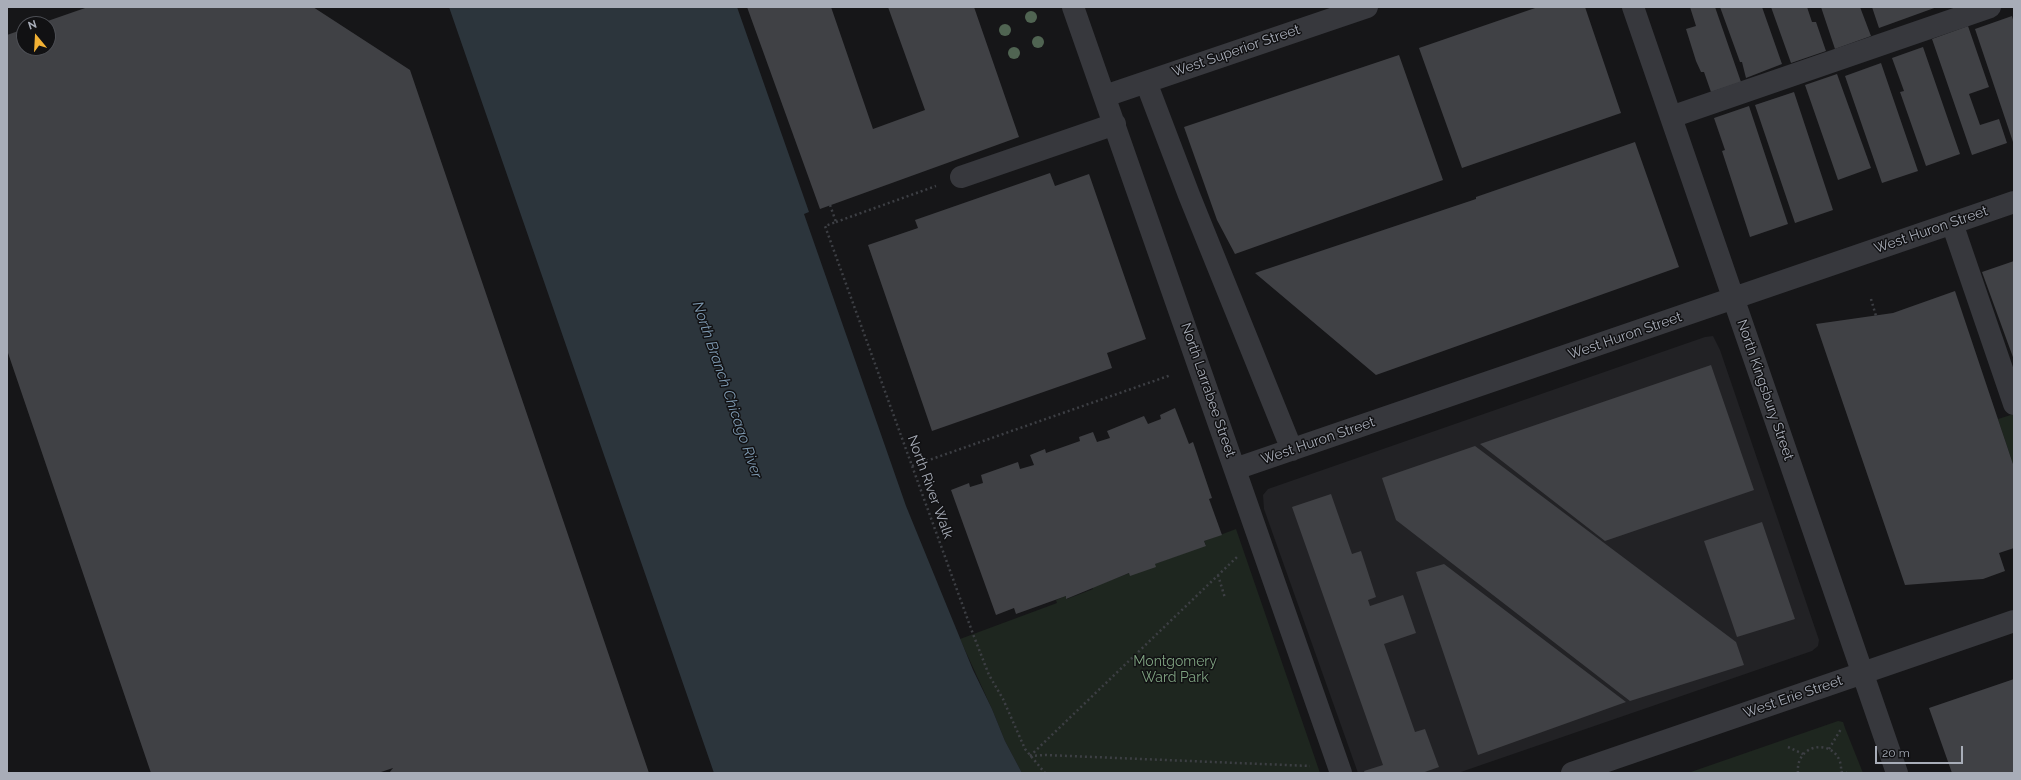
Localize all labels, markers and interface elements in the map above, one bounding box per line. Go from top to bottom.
north arrow [16,16,56,56]
text: N [26,18,38,33]
street label: West Superior Street [1170,21,1302,81]
street label: West Huron Street [1872,203,1990,257]
water label: North Branch Chicago River [688,299,766,481]
street label: West Huron Street [1566,309,1684,363]
street label: North Kingsbury Street [1733,317,1797,463]
street label: North Larrabee Street [1177,321,1239,459]
street label: West Huron Street [1259,414,1377,468]
street label: North River Walk [903,433,957,541]
park label: Montgomery Ward Park [1133,654,1217,686]
street label: West Erie Street [1741,672,1845,722]
scale bar [1877,738,1965,764]
text: 20 m [1882,746,1910,760]

